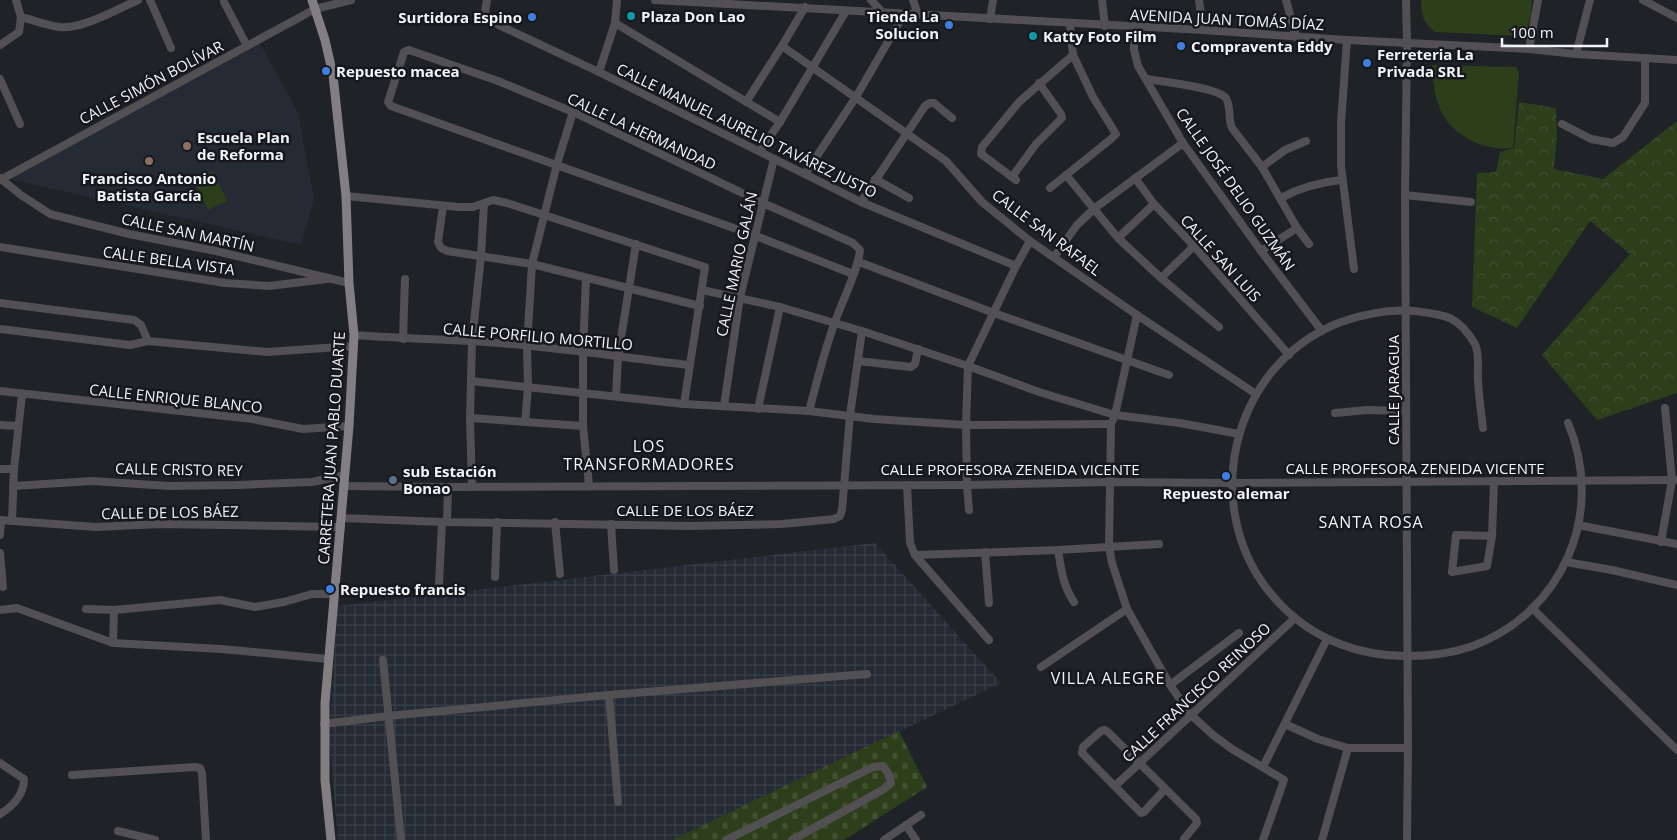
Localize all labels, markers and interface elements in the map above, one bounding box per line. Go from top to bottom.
street label: AVENIDA JUAN TOMÁS DÍAZ [1129,4,1325,34]
place label: Plaza Don Lao [641,6,745,26]
place label: Tienda La Solucion [867,6,939,43]
place label: Surtidora Espino [398,7,522,27]
marker: Plaza Don Lao [625,10,637,22]
marker: Surtidora Espino [526,11,538,23]
scale bar [1502,15,1607,47]
marker: Tienda La Solucion [943,19,955,31]
text: 100 m [1510,22,1554,42]
place label: Katty Foto Film [1043,26,1157,46]
marker: Katty Foto Film [1027,30,1039,42]
street label: CALLE SIMÓN BOLÍVAR [75,35,227,129]
place label: Compraventa Eddy [1191,36,1333,56]
marker: Compraventa Eddy [1175,40,1187,52]
place label: Ferreteria La Privada SRL [1377,44,1474,81]
marker: Ferreteria La Privada SRL [1361,57,1373,69]
street label: CALLE MANUEL AURELIO TAVÁREZ JUSTO [614,58,880,202]
place label: Repuesto macea [336,61,460,81]
marker: Repuesto macea [320,65,332,77]
street label: CALLE LA HERMANDAD [564,88,720,174]
street label: CALLE JOSÉ DELIO GUZMÁN [1172,104,1300,274]
place label: Escuela Plan de Reforma [197,127,290,164]
marker: Escuela Plan de Reforma [181,140,193,152]
marker: Francisco Antonio Batista García [143,155,155,167]
place label: Francisco Antonio Batista García [82,168,216,205]
street label: CALLE SAN RAFAEL [988,184,1106,280]
street label: CALLE MARIO GALÁN [711,190,761,338]
street label: CALLE SAN MARTÍN [120,208,256,256]
street label: CALLE SAN LUIS [1176,210,1266,306]
street label: CALLE BELLA VISTA [102,241,237,279]
street label: CALLE PORFILIO MORTILLO [442,318,634,354]
street label: CARRETERA JUAN PABLO DUARTE [313,331,349,565]
street label: CALLE JARAGUA [1383,334,1403,445]
street label: CALLE ENRIQUE BLANCO [88,379,264,417]
district label: LOS TRANSFORMADORES [563,435,735,475]
street label: CALLE CRISTO REY [115,458,244,480]
street label: CALLE PROFESORA ZENEIDA VICENTE [1285,458,1545,478]
street label: CALLE PROFESORA ZENEIDA VICENTE [880,459,1140,479]
place label: sub Estación Bonao [403,461,497,498]
marker: Repuesto alemar [1220,470,1232,482]
marker: sub Estación Bonao [387,474,399,486]
place label: Repuesto alemar [1162,483,1290,503]
street label: CALLE DE LOS BÁEZ [616,500,754,520]
street label: CALLE DE LOS BÁEZ [101,501,239,523]
district label: SANTA ROSA [1318,511,1424,533]
place label: Repuesto francis [340,579,465,599]
marker: Repuesto francis [324,583,336,595]
street label: CALLE FRANCISCO REINOSO [1117,618,1275,766]
district label: VILLA ALEGRE [1051,667,1165,689]

